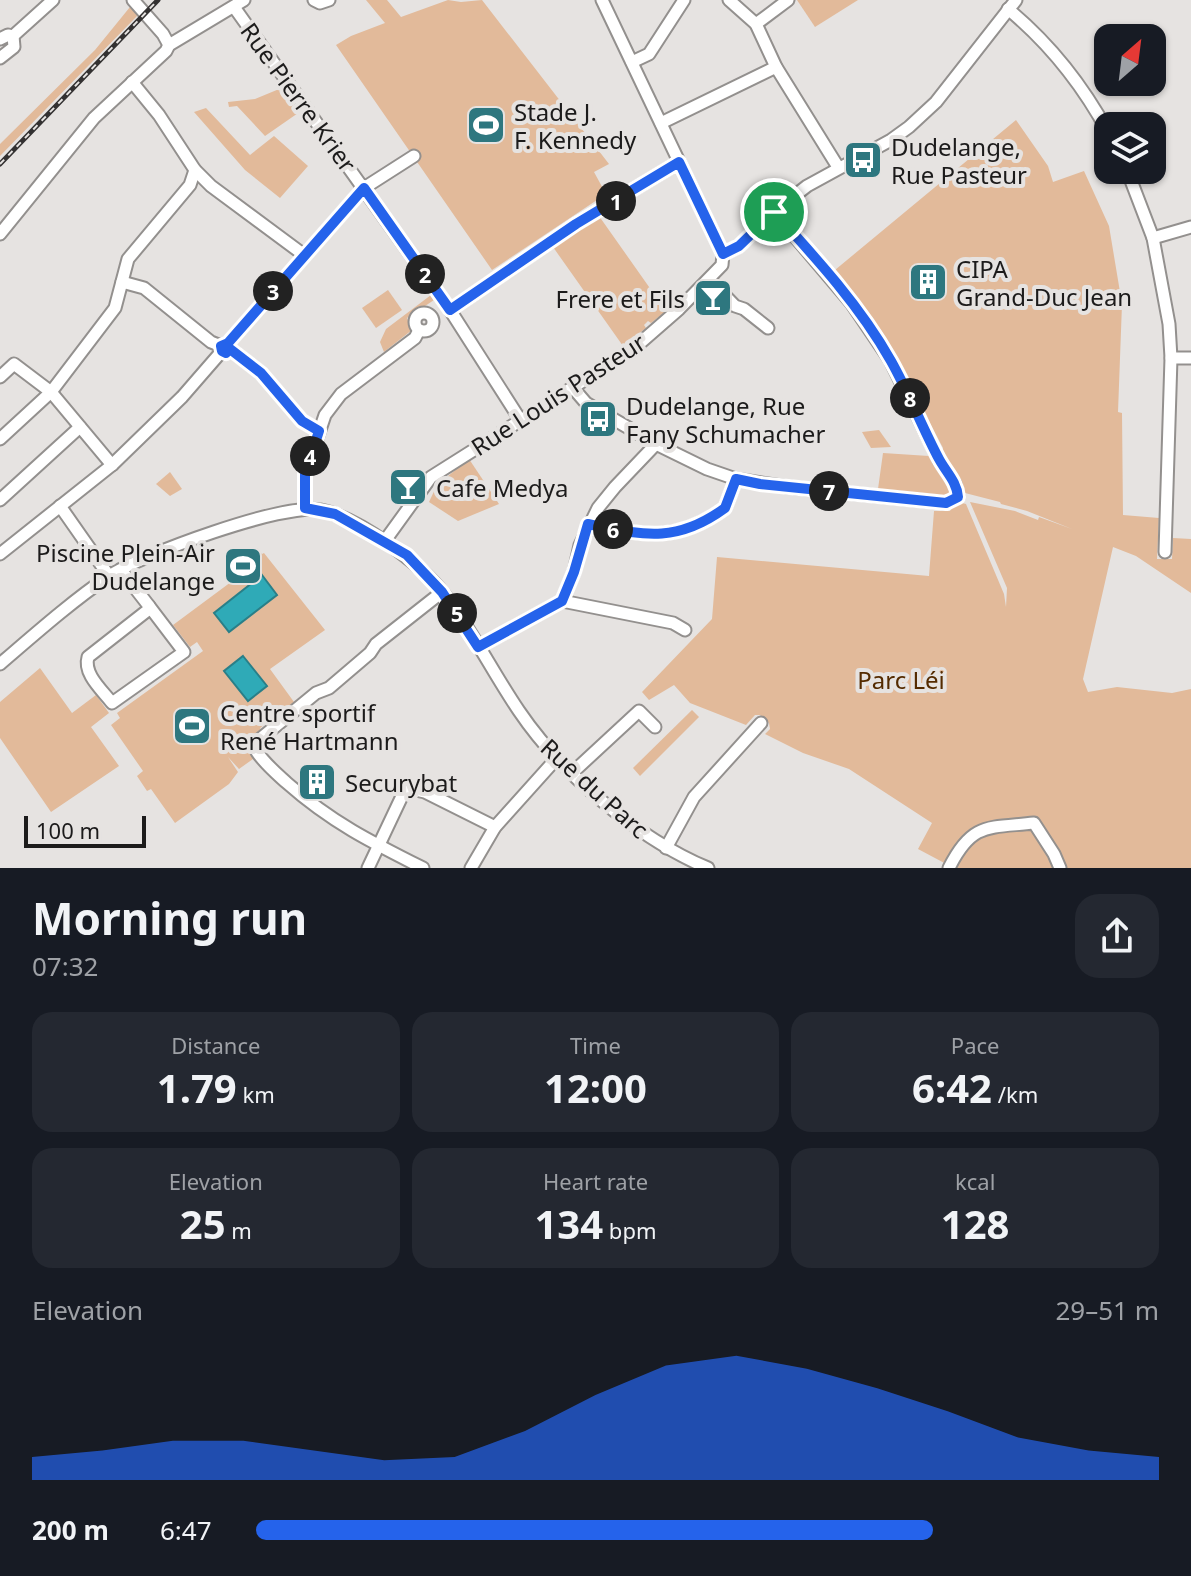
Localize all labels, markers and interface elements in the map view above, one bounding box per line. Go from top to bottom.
street label: Rue Pierre Krier [234,16,365,178]
north arrow [1094,24,1166,96]
map controls [1094,24,1166,184]
place label: Stade J. F. Kennedy [514,95,637,156]
sports icon: Stade J. F. Kennedy [465,104,507,146]
button: layers [1094,112,1166,184]
place label: Dudelange, Rue Pasteur [891,130,1027,191]
bus stop icon: Dudelange, Rue Pasteur [842,139,884,181]
pin [740,178,808,246]
pin: 1 [596,181,636,221]
text: 1 [610,186,622,216]
icon: arrive [752,190,796,234]
place label: CIPA Grand-Duc Jean [956,252,1132,313]
pin: 2 [405,254,445,294]
text: 2 [419,259,431,289]
building icon: CIPA Grand-Duc Jean [907,261,949,303]
pin: 3 [253,271,293,311]
text: 3 [267,276,279,306]
bar icon: Frere et Fils [692,277,734,319]
place label: Frere et Fils [556,282,685,315]
street label: Rue Louis Pasteur [464,325,652,463]
pin: 8 [890,378,930,418]
text: 8 [904,383,916,413]
place label: Dudelange, Rue Fany Schumacher [626,389,825,450]
bus stop icon: Dudelange, Rue Fany Schumacher [577,398,619,440]
pin: 4 [290,436,330,476]
text: 4 [304,441,316,471]
bar icon: Cafe Medya [387,466,429,508]
place label: Cafe Medya [436,471,568,504]
pin: 7 [809,471,849,511]
text: 7 [823,476,835,506]
pin: 6 [593,509,633,549]
text: 6 [607,514,619,544]
place label: Piscine Plein-Air Dudelange [36,536,215,597]
sports icon: Piscine Plein-Air Dudelange [222,545,264,587]
pin: 5 [437,593,477,633]
text: 5 [451,598,463,628]
park label: Parc Léi [857,663,945,696]
place label: Centre sportif René Hartmann [220,696,398,757]
sports icon: Centre sportif René Hartmann [171,705,213,747]
street label: Rue du Parc [534,731,656,845]
building icon: Securybat [296,761,338,803]
place label: Securybat [345,766,457,799]
scale bar [24,812,146,848]
text: 100 m [36,815,100,845]
text: Morning run [32,888,307,948]
button: share [1075,894,1159,978]
text: 07:32 [32,948,98,984]
text: Distance [171,1030,260,1060]
text: Time [570,1030,621,1060]
text: Pace [951,1030,999,1060]
text: 1.79 [157,1060,237,1115]
text: 12:00 [544,1060,647,1115]
text: 6:42 [912,1060,992,1115]
text: km [237,1079,275,1109]
text: /km [992,1079,1038,1109]
text: Elevation [169,1166,263,1196]
text: Heart rate [543,1166,648,1196]
text: kcal [955,1166,995,1196]
text: 25 [180,1196,226,1251]
text: 134 [534,1196,603,1251]
text: 128 [941,1196,1009,1251]
text: m [226,1215,252,1245]
text: bpm [603,1215,656,1245]
text: Elevation [32,1292,143,1328]
text: 29–51 m [1055,1292,1159,1328]
text: 200 m [32,1512,109,1548]
text: 6:47 [160,1512,212,1548]

